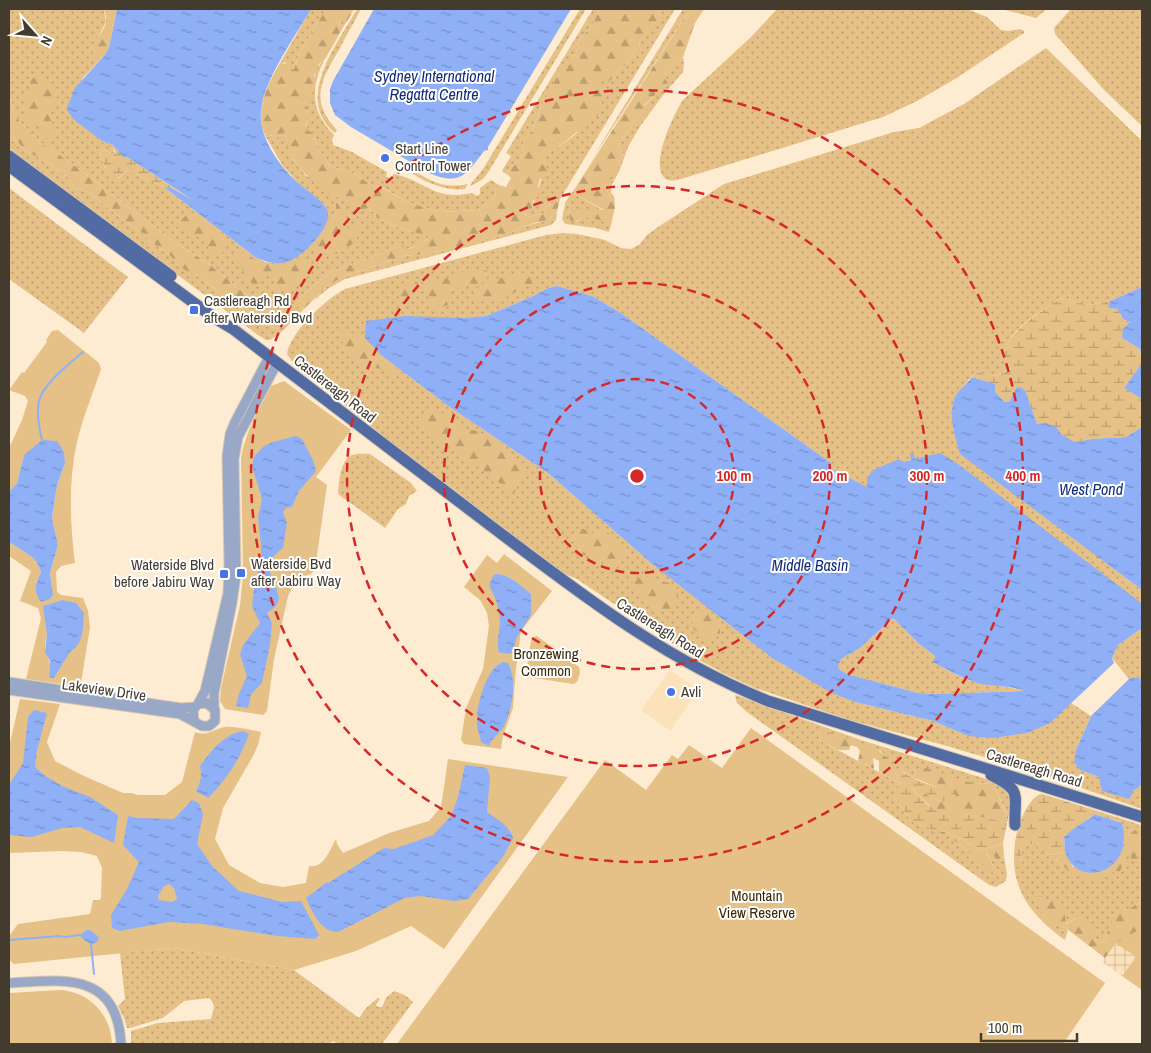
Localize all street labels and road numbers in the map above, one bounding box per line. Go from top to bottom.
street label: Castlereagh Road [290,350,381,427]
street label: Castlereagh Road [613,592,708,663]
street label: Lakeview Drive [61,673,148,706]
street label: Castlereagh Road [984,743,1085,792]

